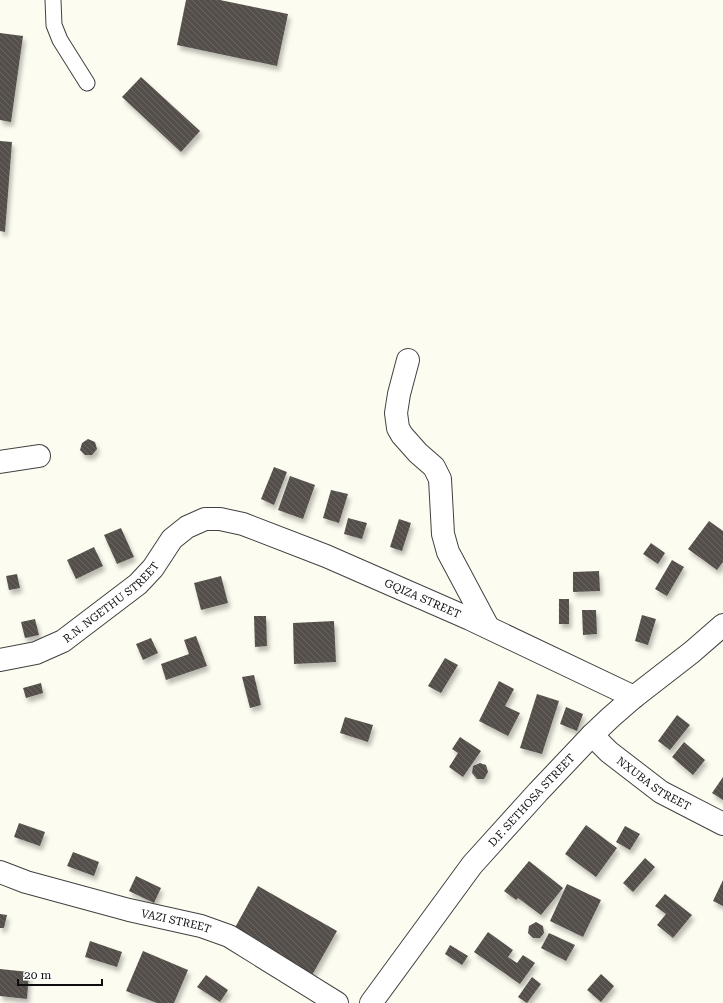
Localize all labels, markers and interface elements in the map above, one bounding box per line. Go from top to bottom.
street label: R.N. NGETHU STREET [60,560,162,645]
street label: GQIZA STREET [383,576,463,621]
street label: D.F. SETHOSA STREET [486,751,577,849]
street label: NXUBA STREET [614,754,693,813]
street label: VAZI STREET [140,906,213,936]
scale bar [18,961,102,987]
text: 20 m [24,968,51,982]

